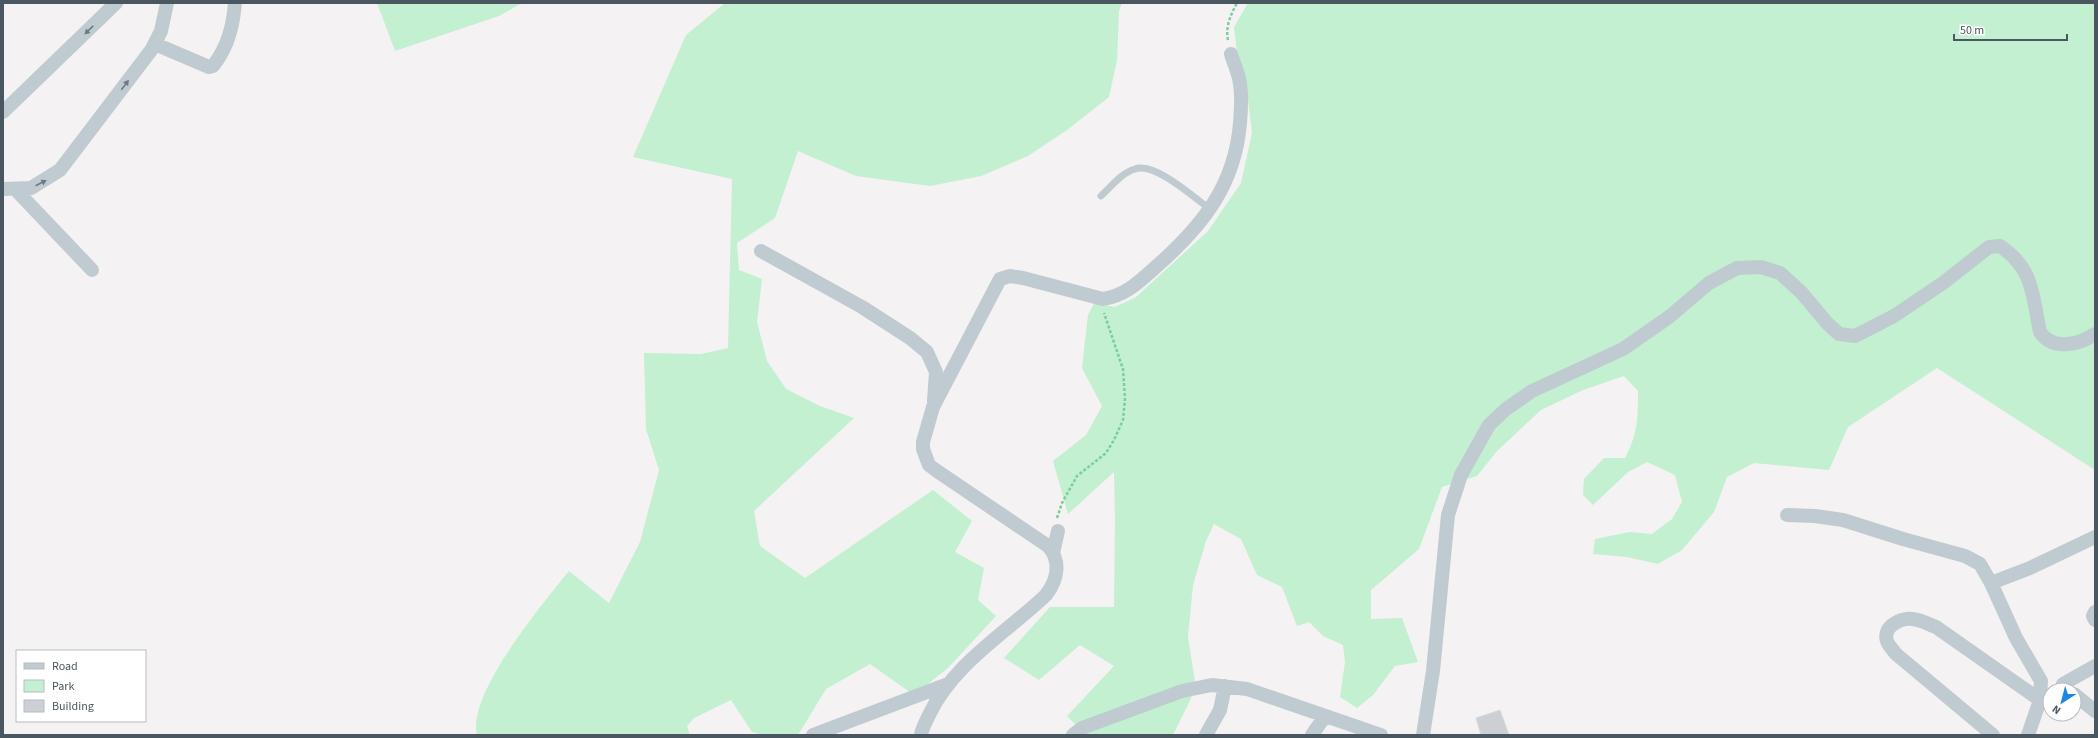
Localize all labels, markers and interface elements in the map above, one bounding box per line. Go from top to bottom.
scale bar [1954,16,2067,42]
text: 50 m [1960,22,1984,39]
one-way arrow [84,25,94,35]
one-way arrow [121,80,129,91]
one-way arrow [35,180,47,186]
legend [16,650,146,722]
text: Road [52,658,78,675]
text: Park [52,678,74,695]
north arrow [2042,682,2082,722]
text: Building [52,698,94,715]
text: N [2049,701,2064,718]

